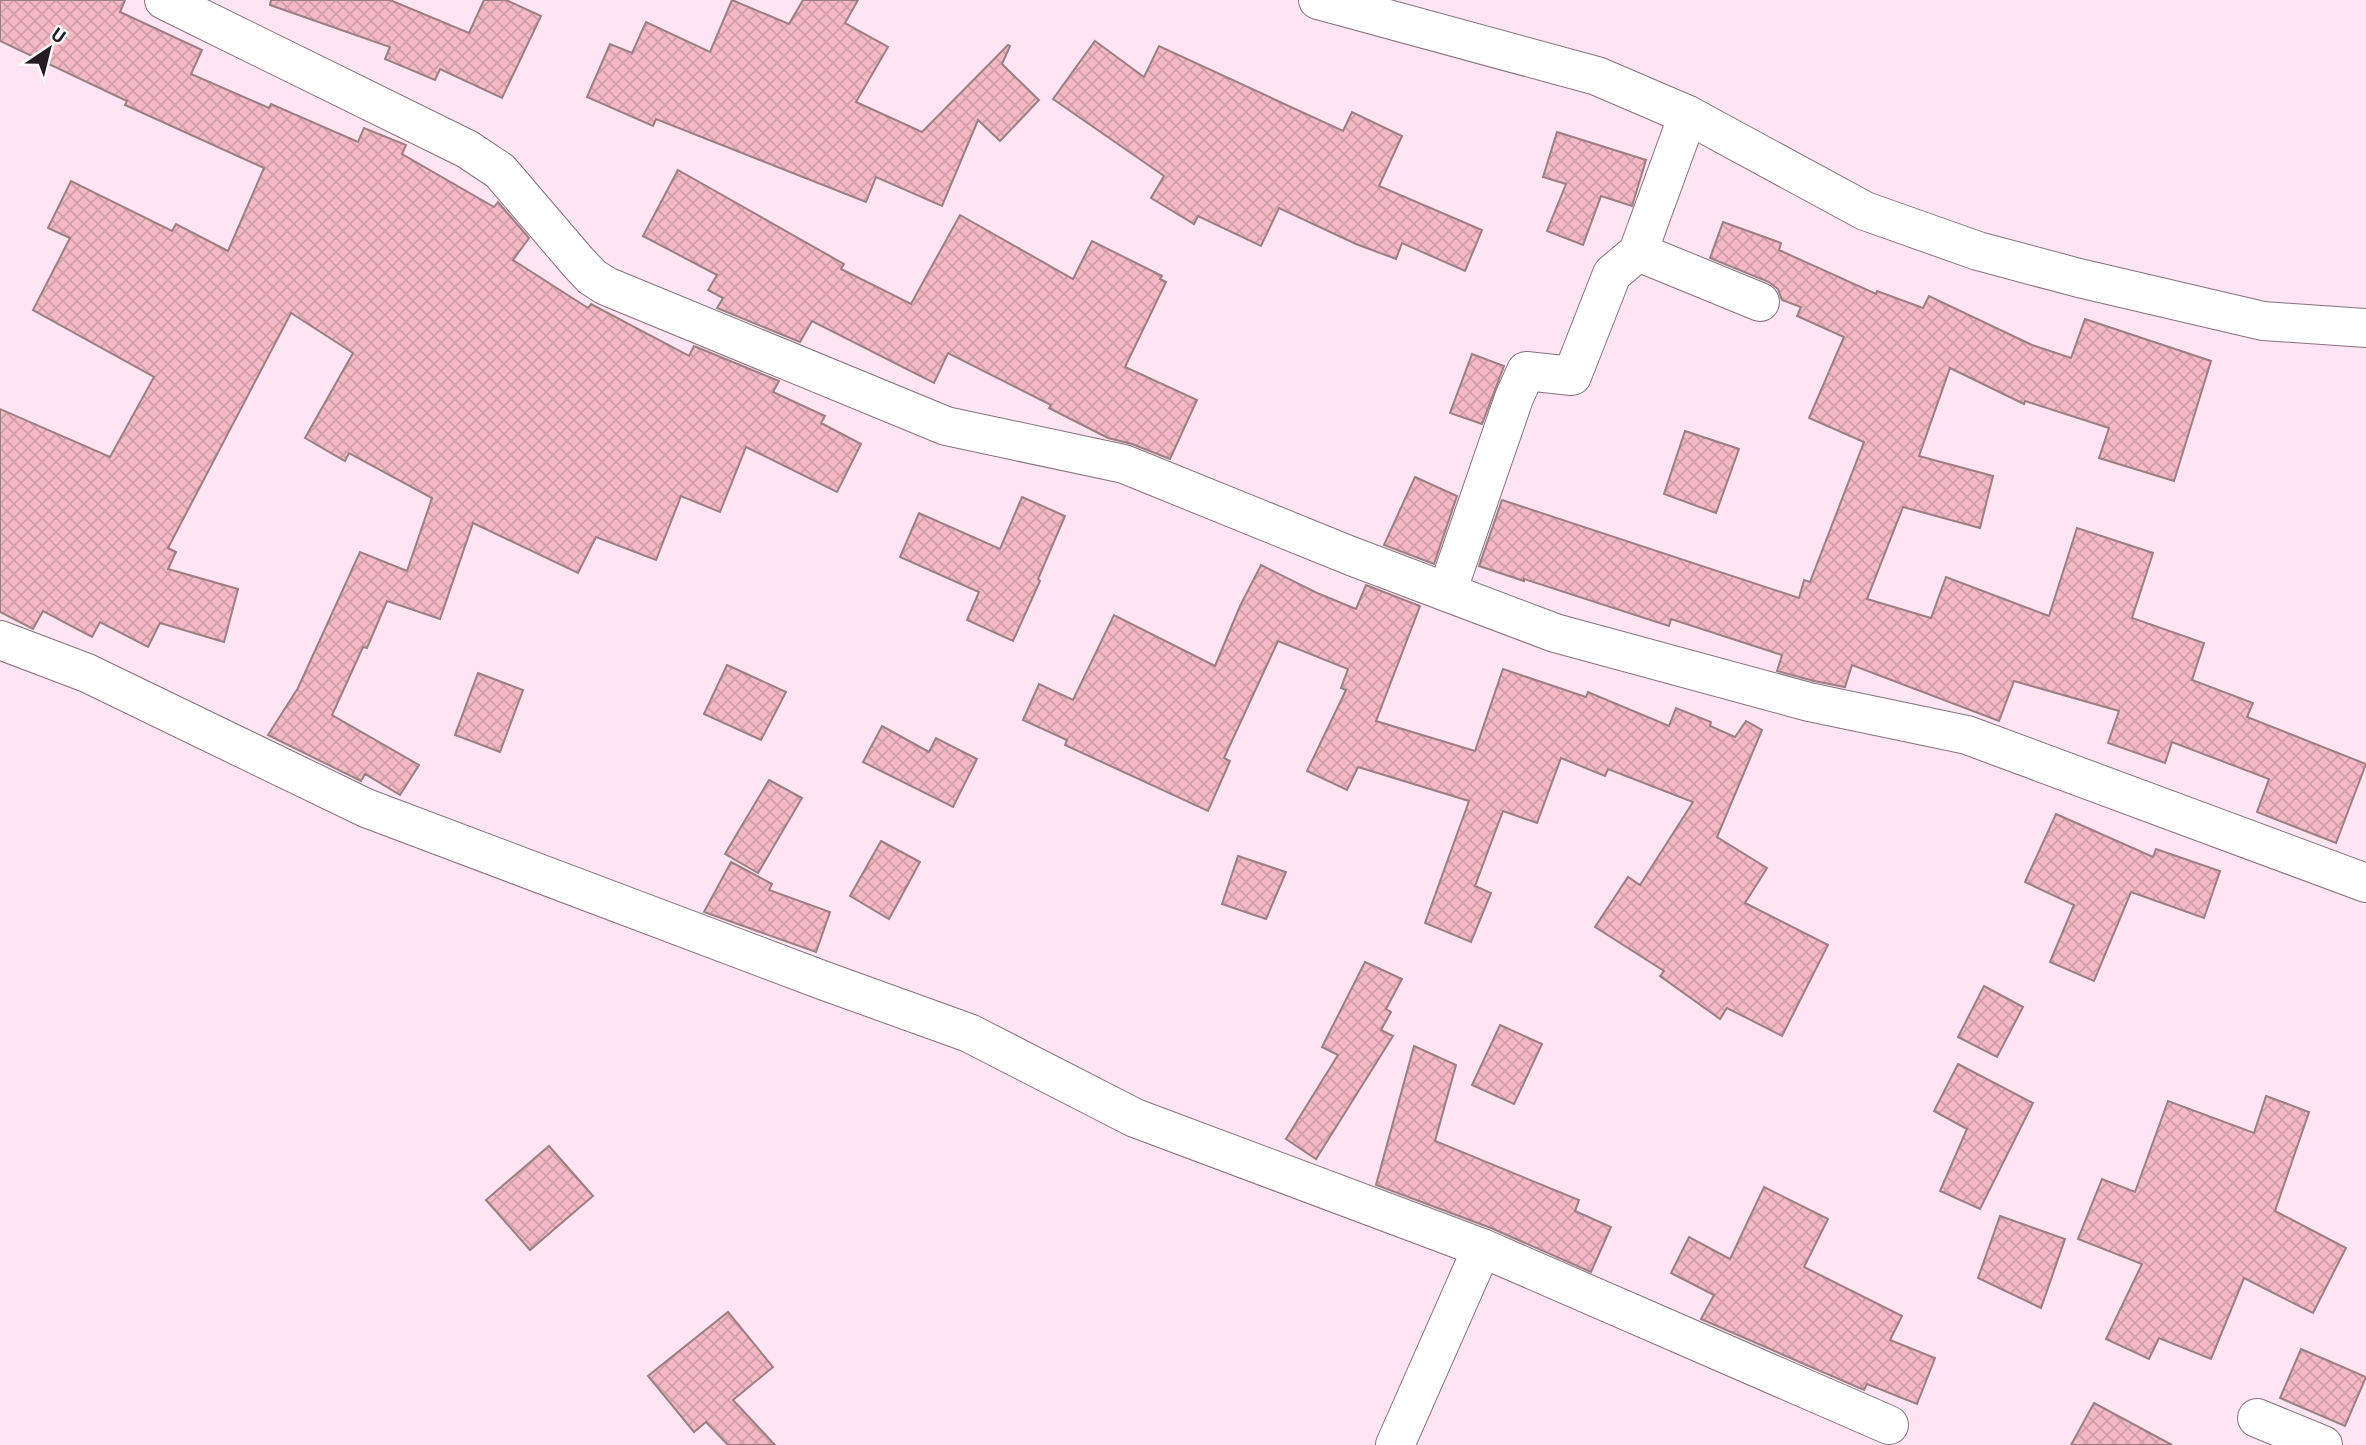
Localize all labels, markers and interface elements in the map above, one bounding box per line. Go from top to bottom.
north arrow [14,14,84,84]
text: U [48,22,71,48]

